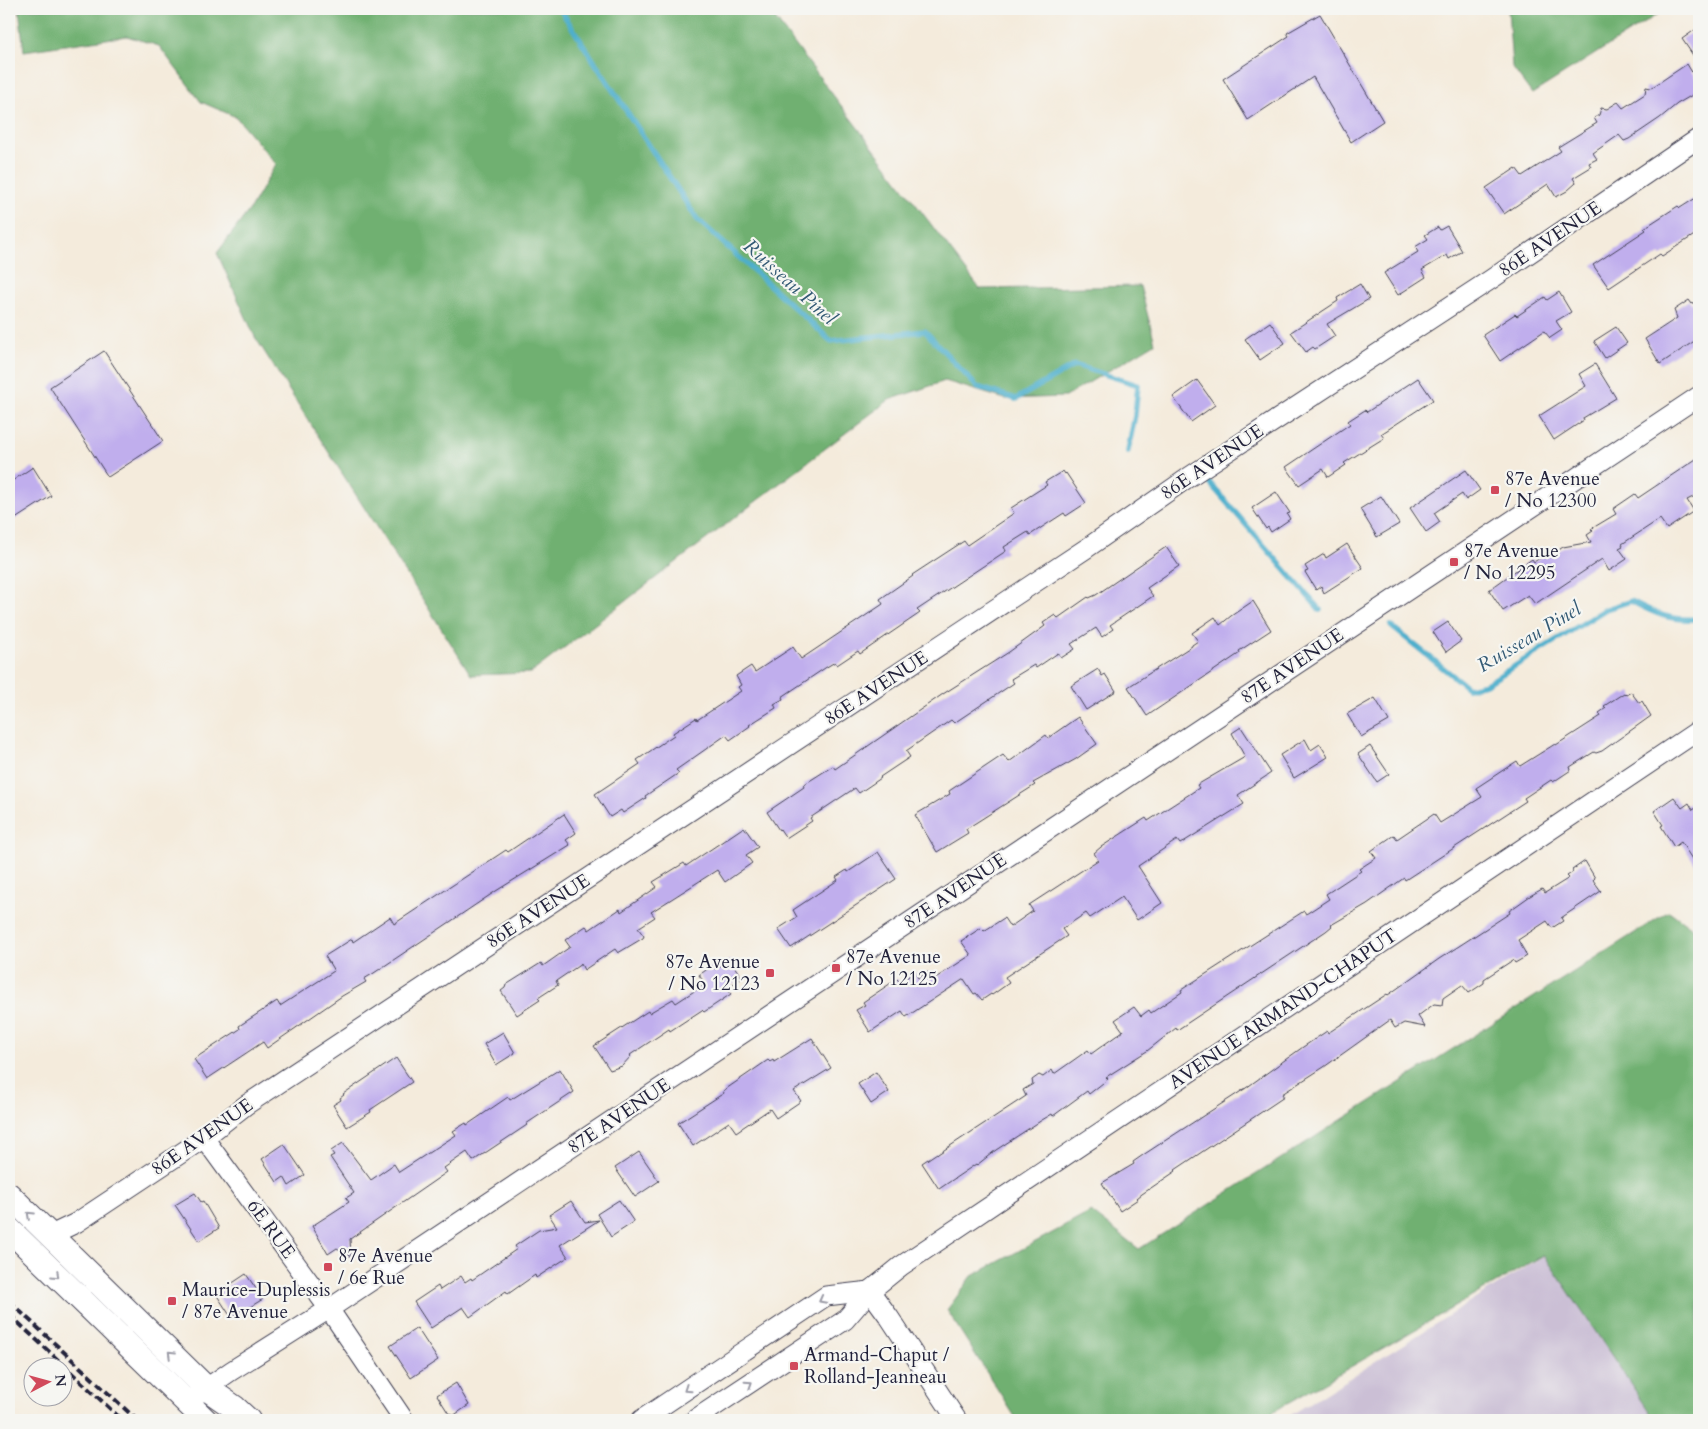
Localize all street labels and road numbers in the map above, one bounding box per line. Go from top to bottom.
street label: 86E AVENUE [1493,195,1607,283]
street label: 86E AVENUE [1155,418,1269,506]
street label: 87E AVENUE [1235,622,1349,710]
street label: 86E AVENUE [819,645,933,731]
street label: 87E AVENUE [898,847,1012,935]
street label: 86E AVENUE [481,868,595,954]
street label: AVENUE ARMAND-CHAPUT [1164,923,1402,1095]
street label: 87E AVENUE [562,1072,676,1160]
street label: 86E AVENUE [146,1092,258,1182]
street label: 6E RUE [241,1194,301,1264]

